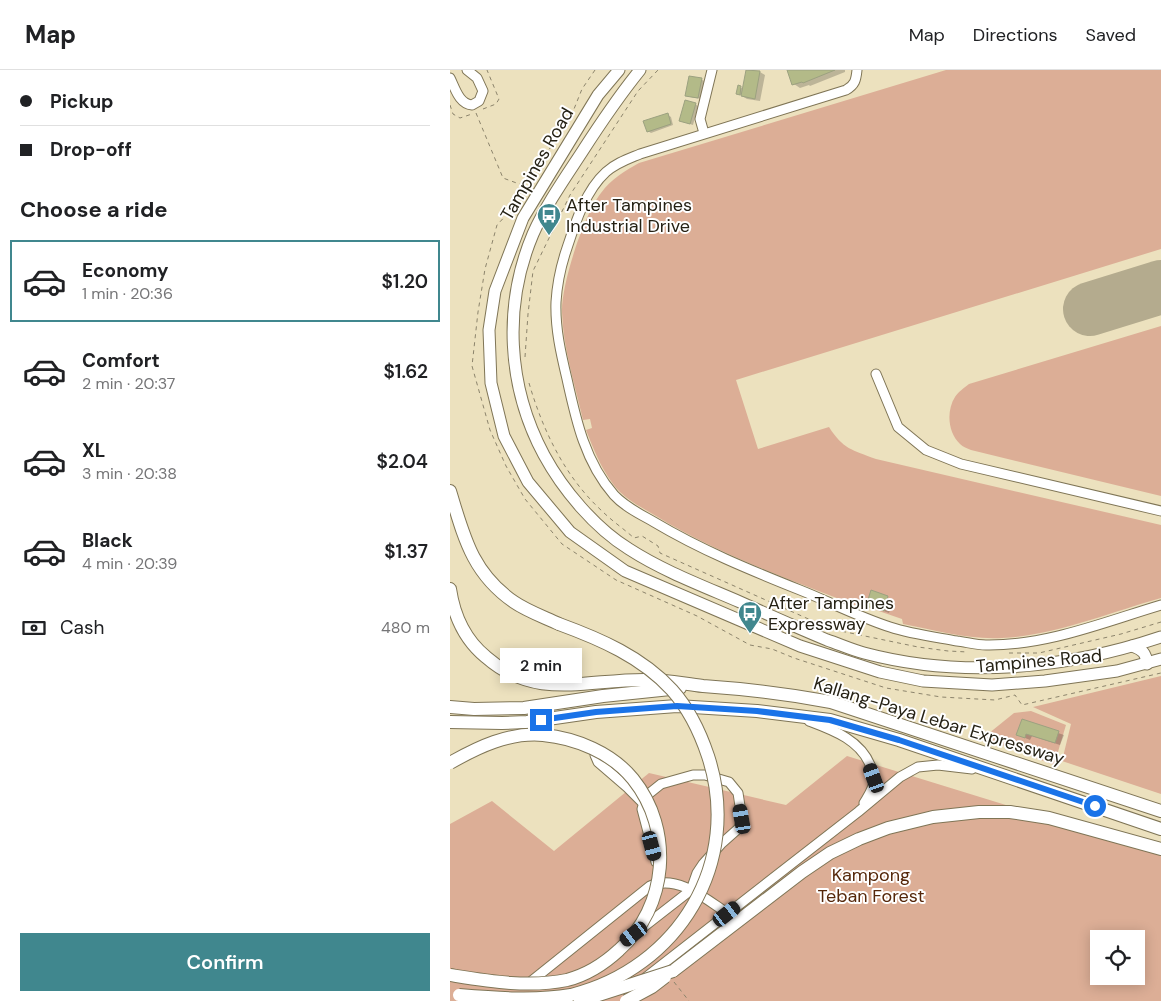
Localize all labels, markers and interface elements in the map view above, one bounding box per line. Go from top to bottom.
text: Map [25,19,76,50]
text: Map [909,23,945,47]
text: Directions [973,23,1058,47]
text: Saved [1086,23,1136,47]
text: Pickup [50,89,114,114]
street label: Tampines Road [495,103,579,225]
text: Drop-off [50,137,132,162]
place label: After Tampines Industrial Drive [566,193,692,238]
text: Choose a ride [20,195,168,224]
bus stop icon: After Tampines Industrial Drive [536,202,562,236]
text: Economy [82,258,169,283]
icon: car [22,259,67,304]
text: $1.20 [381,269,428,294]
text: 1 min · 20:36 [82,283,173,304]
text: Comfort [82,348,160,373]
icon: car [22,349,67,394]
text: $1.62 [383,359,428,384]
text: 2 min · 20:37 [82,373,175,394]
text: XL [82,438,105,463]
icon: car [22,439,67,484]
text: $2.04 [377,449,428,474]
text: 3 min · 20:38 [82,463,177,484]
text: Black [82,528,133,553]
icon: car [22,529,67,574]
text: $1.37 [384,539,428,564]
text: 4 min · 20:39 [82,553,177,574]
place label: After Tampines Expressway [768,591,894,636]
bus stop icon: After Tampines Expressway [737,600,763,634]
icon: cash [20,614,48,642]
text: Cash [60,615,104,640]
text: 480 m [381,617,430,638]
street label: Tampines Road [975,644,1103,678]
callout: 2 min [500,648,582,682]
text: 2 min [520,655,562,676]
street label: Kallang-Paya Lebar Expressway [811,671,1067,771]
route end [530,709,552,731]
car [861,761,886,795]
route start [1084,795,1106,817]
car [732,803,751,835]
car [640,830,663,862]
park label: Kampong Teban Forest [817,863,925,908]
car [710,899,743,929]
car [617,919,650,949]
map controls [1090,930,1145,985]
button: locate [1090,930,1145,985]
button: Confirm [20,933,430,991]

